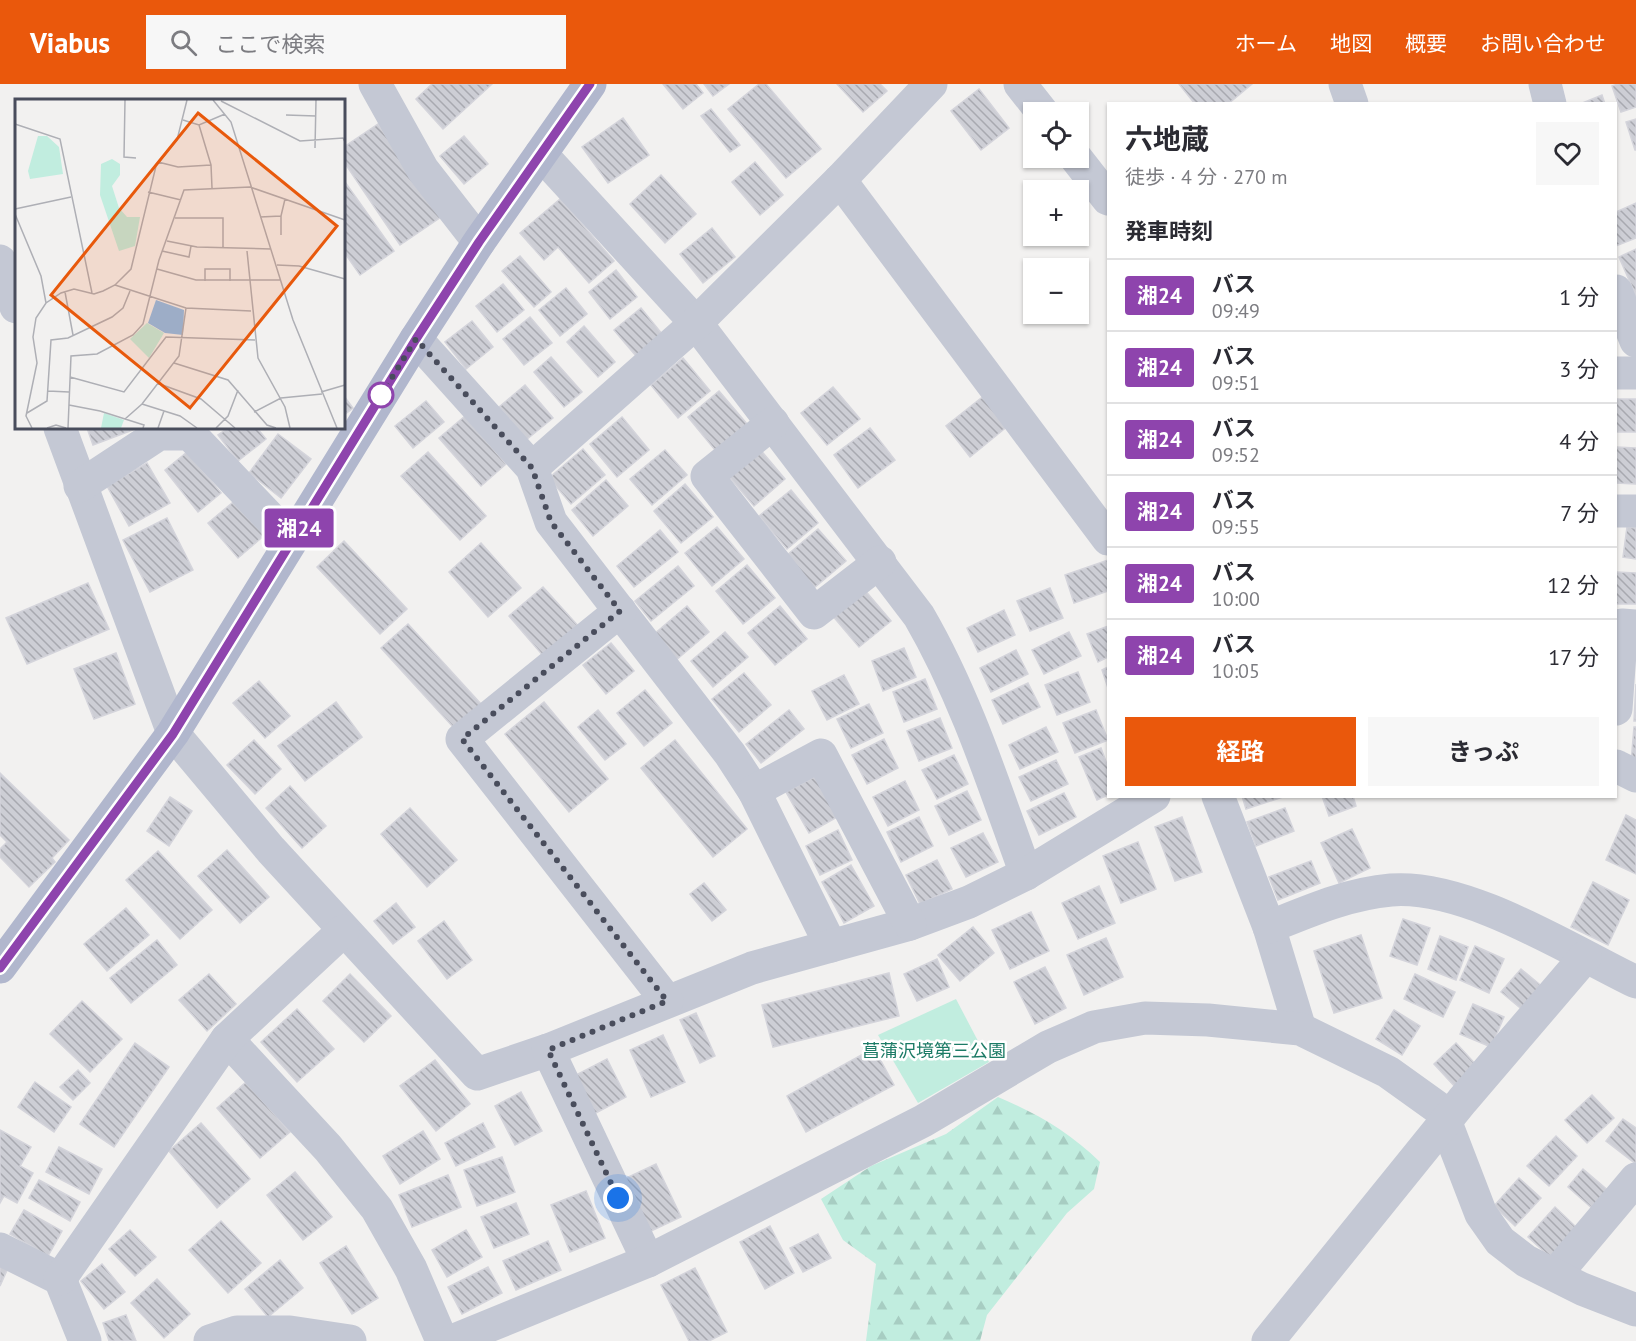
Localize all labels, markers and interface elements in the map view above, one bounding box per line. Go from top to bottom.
search box [146,15,566,69]
text: Viabus [30,24,110,61]
icon: search [167,26,200,59]
text: ここで検索 [215,30,325,58]
text: ホーム [1235,30,1297,57]
text: 地図 [1330,30,1372,57]
text: 概要 [1405,30,1447,57]
text: お問い合わせ [1480,30,1606,57]
inset map [15,99,345,429]
map controls [1023,102,1089,324]
button: locate [1023,102,1089,168]
text: 六地蔵 [1125,120,1209,157]
button: heart [1536,122,1599,185]
text: 徒歩 · 4 分 · 270 m [1125,164,1288,190]
button: + [1023,180,1089,246]
text: 発車時刻 [1125,217,1213,245]
button: − [1023,258,1089,324]
text: バス [1212,270,1256,298]
text: 湘24 [1137,282,1182,309]
text: 1 分 [1559,283,1599,311]
text: 09:49 [1212,298,1260,324]
text: バス [1212,342,1256,370]
text: 湘24 [1137,354,1182,381]
text: 3 分 [1559,355,1599,383]
text: 09:51 [1212,370,1260,396]
unlabelled marker [368,382,394,408]
text: バス [1212,414,1256,442]
text: 湘24 [1137,426,1182,453]
text: 4 分 [1559,427,1599,455]
text: 09:52 [1212,442,1260,468]
text: バス [1212,486,1256,514]
text: 湘24 [1137,498,1182,525]
text: 7 分 [1560,499,1599,527]
line badge: 湘24 [264,508,334,548]
text: 09:55 [1212,514,1260,540]
text: 湘24 [277,515,321,542]
text: バス [1212,558,1256,586]
text: 湘24 [1137,570,1182,597]
text: 12 分 [1547,571,1599,599]
text: 10:00 [1212,586,1260,612]
text: バス [1212,630,1256,658]
text: 湘24 [1137,642,1182,669]
text: 17 分 [1548,643,1599,671]
text: 10:05 [1212,658,1260,684]
button: 経路 [1125,717,1356,786]
button: きっぷ [1368,717,1599,786]
park label: 菖蒲沢境第三公園 [862,1039,1006,1062]
your location [603,1183,633,1213]

